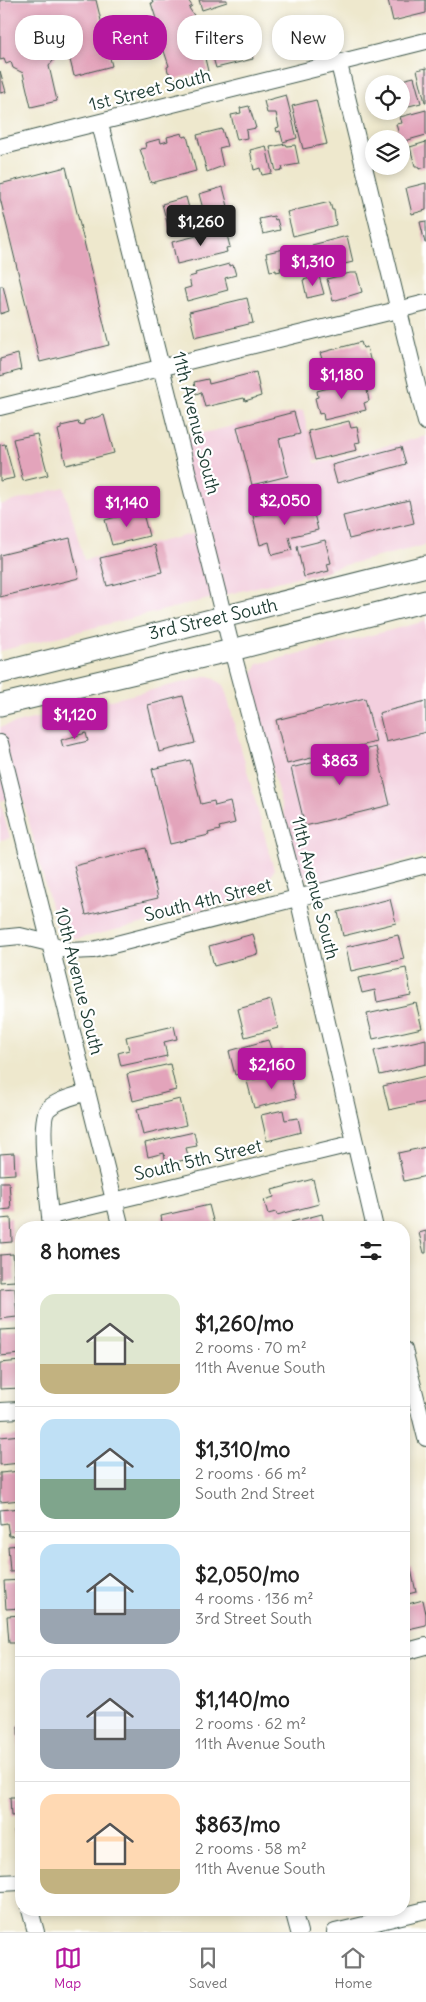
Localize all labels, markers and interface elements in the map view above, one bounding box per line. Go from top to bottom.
chip: Buy [15,15,83,60]
chip: Rent [93,15,167,60]
chip: Filters [177,15,262,60]
chip: New [272,15,344,60]
street label: 1st Street South [86,63,213,116]
map controls [365,75,410,175]
button: locate [365,75,410,120]
button: layers [365,130,410,175]
pin: $1,260 [160,204,242,247]
text: $1,260 [178,211,224,231]
pin: $1,310 [272,244,354,287]
text: $1,310 [291,251,335,271]
street label: 11th Avenue South [168,349,225,497]
pin: $1,180 [301,358,383,400]
text: $1,180 [320,364,364,384]
pin: $2,050 [244,484,326,526]
pin: $1,140 [86,486,168,528]
text: $2,050 [259,490,311,510]
text: $1,140 [105,492,149,512]
street label: 3rd Street South [146,592,280,645]
pin: $1,120 [34,698,116,740]
text: $1,120 [53,704,97,724]
pin: $863 [310,744,370,786]
text: $863 [322,750,358,770]
street label: 11th Avenue South [287,814,344,962]
street label: South 4th Street [142,873,274,926]
street label: 10th Avenue South [50,905,109,1057]
pin: $2,160 [231,1048,313,1090]
text: $2,160 [249,1054,295,1074]
street label: South 5th Street [132,1134,264,1185]
icon: filters [357,1237,385,1265]
text: 8 homes [40,1238,120,1265]
text: $1,260/mo [195,1310,294,1337]
icon: home [80,1314,140,1374]
text: 2 rooms · 70 m² [195,1337,307,1357]
text: 11th Avenue South [195,1357,325,1377]
text: $1,310/mo [195,1436,290,1463]
icon: home [80,1439,140,1499]
text: 2 rooms · 66 m² [195,1463,307,1483]
text: South 2nd Street [195,1483,315,1503]
text: $2,050/mo [195,1561,300,1588]
icon: home [80,1564,140,1624]
text: 4 rooms · 136 m² [195,1588,313,1608]
text: 3rd Street South [195,1608,312,1628]
text: $1,140/mo [195,1686,290,1713]
icon: home [80,1689,140,1749]
text: 2 rooms · 62 m² [195,1713,306,1733]
text: 11th Avenue South [195,1733,325,1753]
text: $863/mo [195,1811,280,1838]
icon: home [80,1814,140,1874]
text: 2 rooms · 58 m² [195,1838,307,1858]
text: 11th Avenue South [195,1858,325,1878]
tab: Map [54,1944,82,1992]
tab: Saved [189,1944,227,1992]
tab: Home [335,1944,372,1992]

